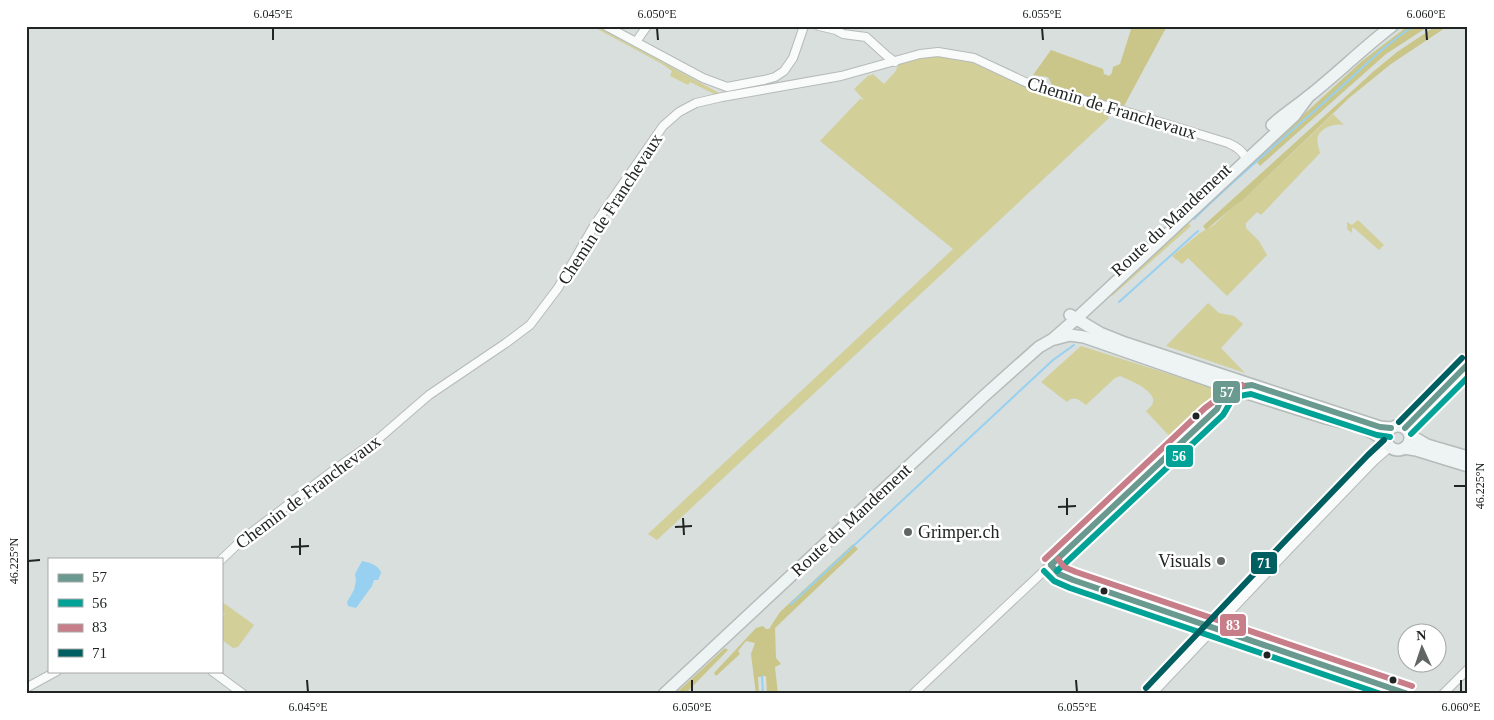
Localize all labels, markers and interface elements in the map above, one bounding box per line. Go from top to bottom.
text: 6.045°E [253,7,293,21]
text: 6.050°E [637,7,677,21]
text: 6.055°E [1022,7,1062,21]
text: 6.060°E [1406,7,1446,21]
street label: Chemin de Franchevaux [1025,73,1199,143]
street label: Chemin de Franchevaux [554,130,666,288]
street label: Route du Mandement [1107,159,1235,281]
line badge: 57 [1212,380,1241,404]
text: 57 [1220,385,1234,400]
unlabelled marker [1191,411,1201,421]
street label: Chemin de Franchevaux [232,431,384,553]
line badge: 56 [1165,444,1194,468]
text: 56 [1172,449,1186,464]
street label: Route du Mandement [787,459,915,581]
text: 46.225°N [1473,462,1487,509]
place label: Grimper.ch [918,522,999,542]
marker: Grimper.ch [902,526,914,538]
text: 46.225°N [7,537,21,584]
place label: Visuals [1158,551,1211,571]
line badge: 71 [1250,551,1278,575]
marker: Visuals [1215,555,1227,567]
text: 71 [1257,556,1271,571]
legend [48,558,222,672]
text: 57 [92,569,108,585]
unlabelled marker [1099,586,1109,596]
text: 56 [92,595,108,611]
line badge: 83 [1219,613,1247,637]
text: 83 [1226,618,1240,633]
text: 83 [92,619,107,635]
north arrow [1396,622,1446,672]
text: N [1416,628,1427,643]
text: 71 [92,645,107,661]
unlabelled marker [1262,650,1272,660]
unlabelled marker [1388,675,1398,685]
text: 6.045°E [288,700,328,714]
text: 6.050°E [672,700,712,714]
text: 6.055°E [1057,700,1097,714]
text: 6.060°E [1441,700,1481,714]

